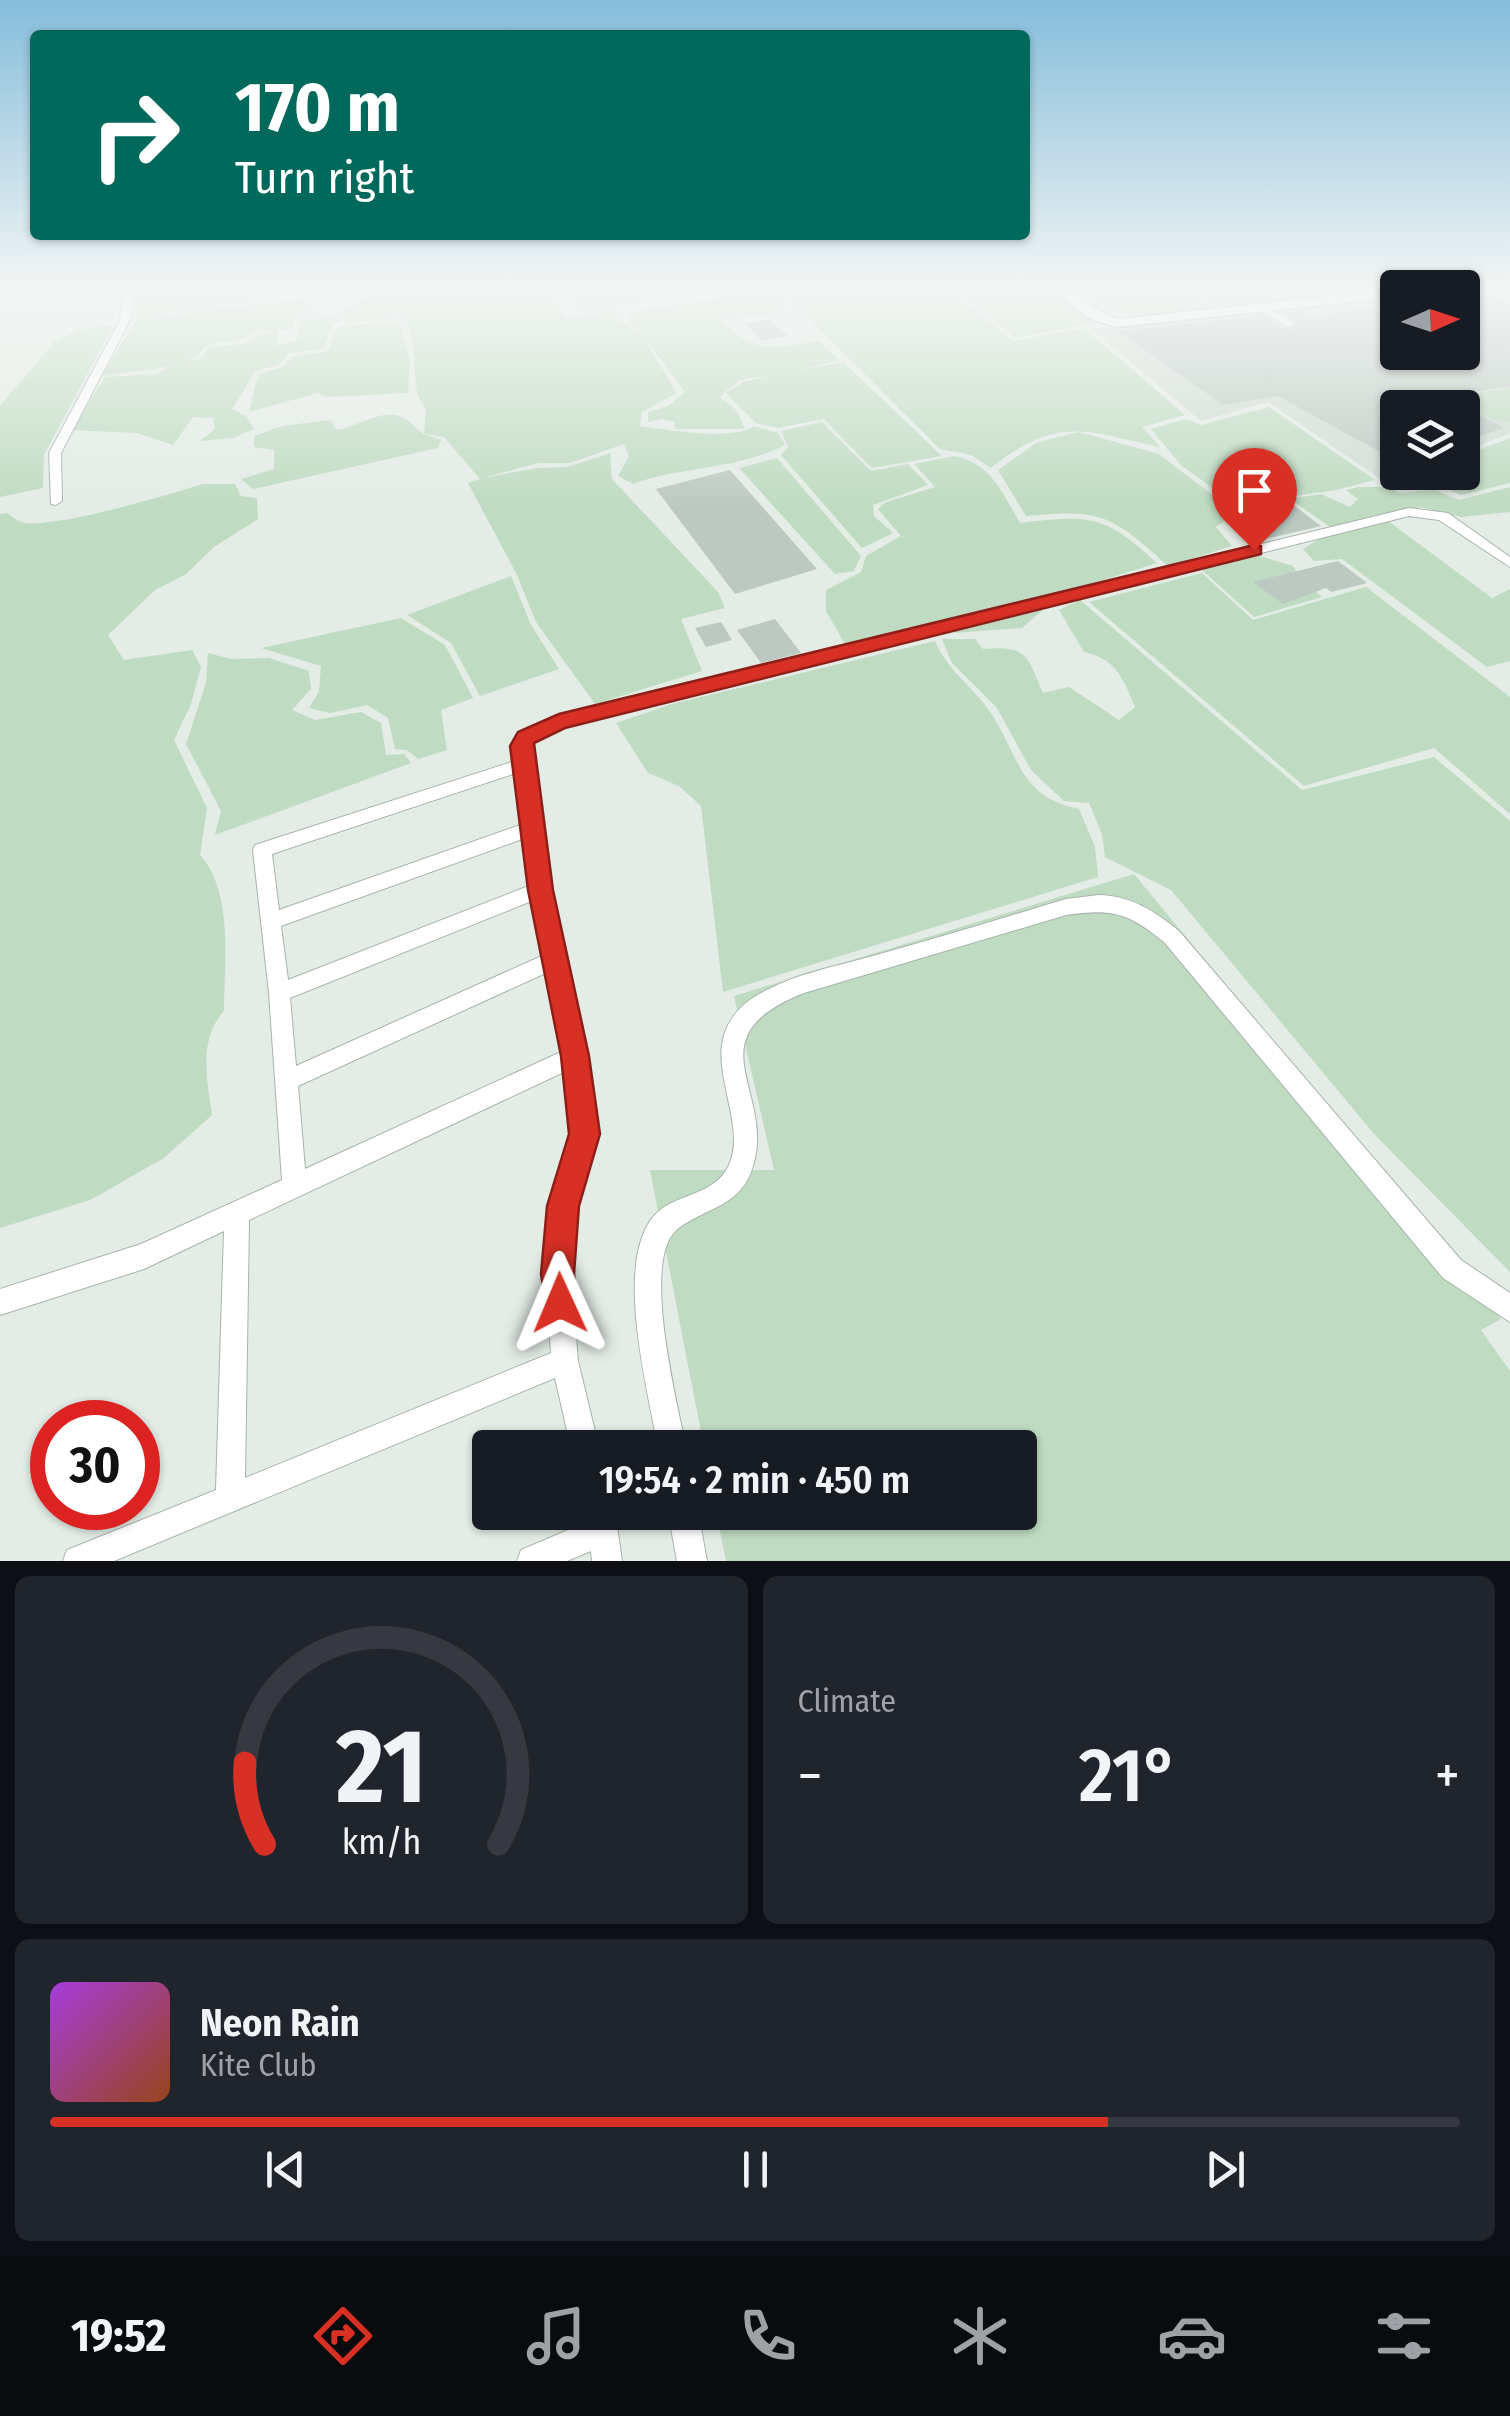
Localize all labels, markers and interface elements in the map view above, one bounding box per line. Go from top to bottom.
text: 170 m [235,66,400,150]
icon: right [70,70,200,200]
text: Turn right [235,151,414,205]
north arrow [1380,270,1480,370]
map controls [1380,270,1480,490]
button: layers [1380,390,1480,490]
pin [1212,448,1297,551]
icon: arrive [1227,463,1282,518]
position arrow [508,1251,612,1355]
speed limit sign: 30 [30,1400,160,1530]
text: 19:54 · 2 min · 450 m [599,1457,910,1503]
text: Climate [798,1682,896,1720]
text: 21 [335,1705,426,1830]
text: 21° [1079,1731,1178,1821]
text: − [798,1743,822,1809]
text: + [1435,1743,1460,1809]
text: km/h [341,1821,421,1863]
text: Neon Rain [200,2000,360,2046]
text: Kite Club [200,2046,316,2084]
icon: previous [258,2142,313,2197]
icon: pause [728,2142,783,2197]
icon: next [1198,2142,1253,2197]
icon: directions [308,2301,378,2371]
icon: music [521,2301,591,2371]
icon: phone [733,2301,803,2371]
icon: climate [945,2301,1015,2371]
icon: car [1157,2301,1227,2371]
icon: filters [1369,2301,1439,2371]
text: 19:52 [71,2309,166,2363]

